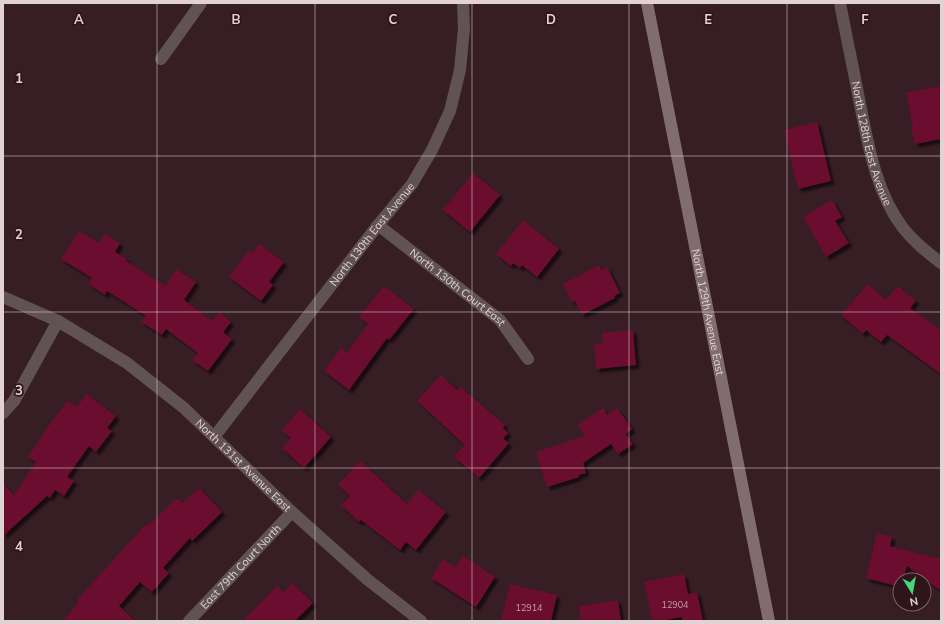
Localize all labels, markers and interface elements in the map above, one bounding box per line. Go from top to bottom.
text: A [74,11,84,27]
text: B [232,11,241,27]
text: C [389,11,398,27]
text: D [546,11,556,27]
text: E [704,11,712,27]
text: F [861,11,869,27]
text: 1 [15,70,23,86]
street label: North 128th East Avenue [849,80,895,208]
street label: North 130th East Avenue [326,180,417,289]
text: 2 [15,226,23,242]
street label: North 130th Court East [407,245,509,329]
street label: North 129th Avenue East [689,248,727,377]
text: 3 [15,382,23,398]
street label: North 131st Avenue East [193,416,294,515]
street label: East 79th Court North [197,521,284,612]
text: 4 [15,538,23,554]
north arrow [892,572,932,612]
text: N [908,594,919,609]
house number: 12904 [661,599,689,610]
house number: 12914 [515,602,543,613]

